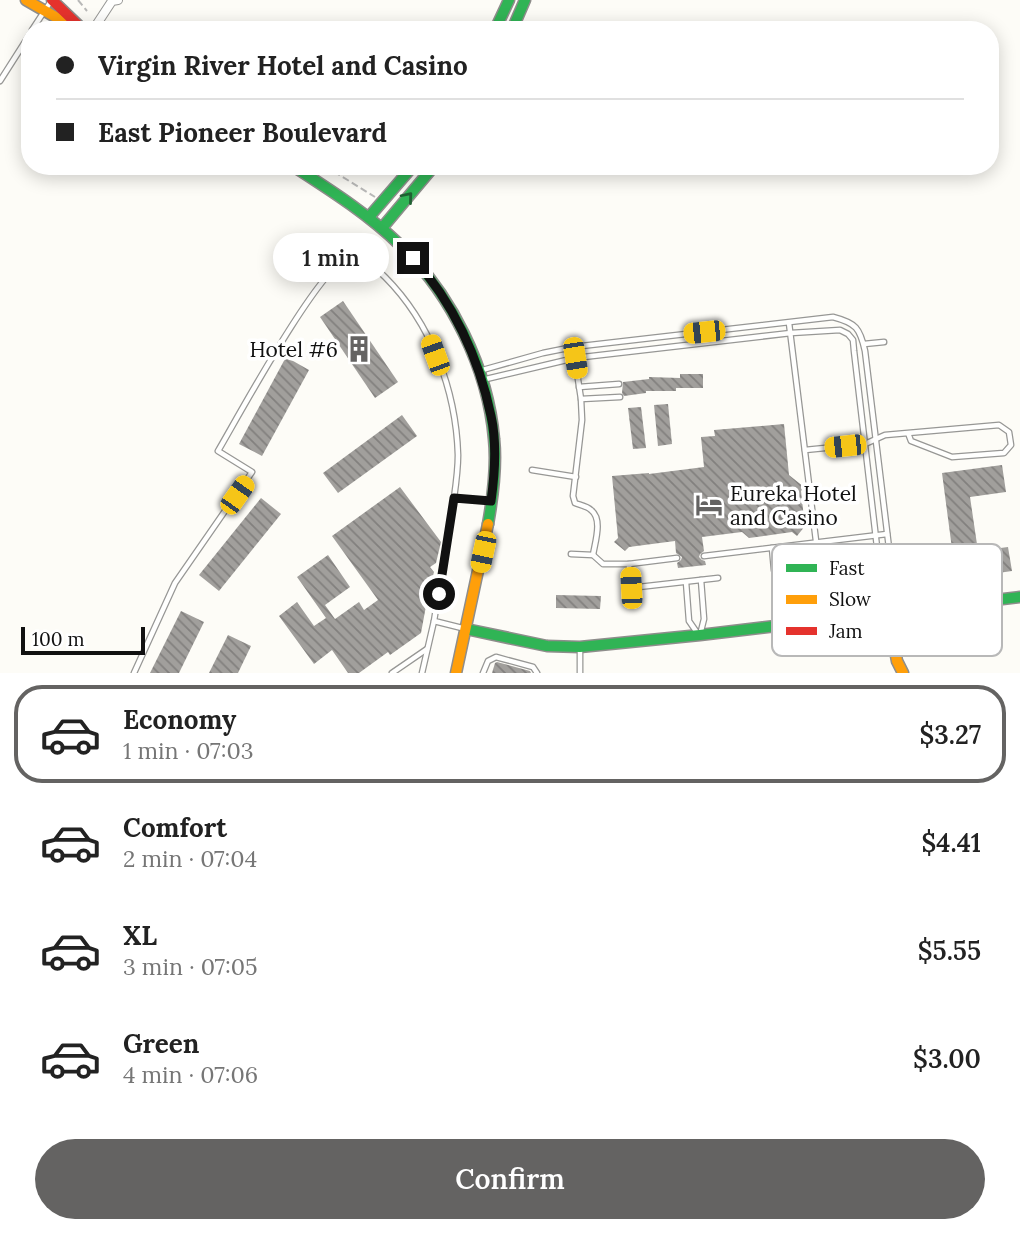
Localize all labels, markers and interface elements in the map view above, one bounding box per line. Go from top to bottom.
text: Virgin River Hotel and Casino [98,49,468,82]
text: East Pioneer Boulevard [98,116,387,149]
one-way arrow [400,193,412,206]
callout: 1 min [273,233,388,282]
route end [397,242,429,274]
text: 1 min [302,243,360,272]
car [683,319,726,345]
car [418,332,453,378]
building icon: Hotel #6 [344,334,374,364]
place label: Hotel #6 [249,336,338,363]
car [562,336,589,380]
car [824,433,867,459]
car [217,472,258,518]
place label: Eureka Hotel and Casino [730,480,857,531]
hotel icon: Eureka Hotel and Casino [694,490,724,520]
car [469,529,498,575]
legend [772,544,1002,656]
text: Fast [829,556,865,580]
car [620,566,643,610]
route start [423,578,455,610]
text: Slow [829,587,872,611]
text: Jam [828,619,863,643]
scale bar [21,624,145,656]
text: 100 m [32,627,85,651]
icon: car [39,703,102,766]
text: Economy [123,703,236,736]
text: $3.27 [920,718,981,751]
text: 1 min · 07:03 [123,736,253,765]
icon: car [39,811,102,874]
text: Comfort [123,811,227,844]
text: $4.41 [922,826,981,859]
text: 2 min · 07:04 [123,844,257,873]
icon: car [39,919,102,982]
text: XL [123,919,157,952]
text: $5.55 [918,934,981,967]
text: 3 min · 07:05 [123,952,258,981]
icon: car [39,1027,102,1090]
text: Green [123,1027,199,1060]
text: $3.00 [913,1042,981,1075]
text: 4 min · 07:06 [123,1060,258,1089]
button: Confirm [35,1139,985,1219]

